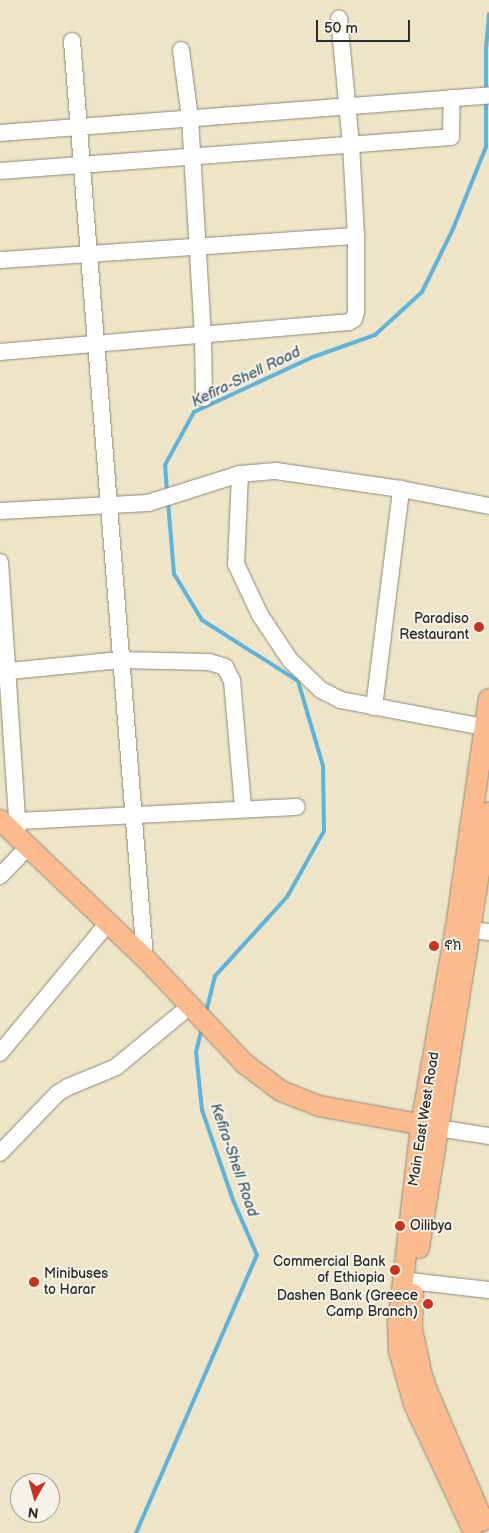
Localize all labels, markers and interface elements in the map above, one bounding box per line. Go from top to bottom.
scale bar [319,10,413,42]
text: 50 m [324,19,358,38]
water label: Kefira-Shell Road [189,343,303,411]
place label: Paradiso Restaurant [399,611,469,644]
marker: Paradiso Restaurant [473,621,485,633]
place label: ኖክ [444,938,462,954]
marker: ኖክ [428,940,440,952]
street label: Main East West Road [405,1050,443,1188]
water label: Kefira-Shell Road [206,1101,262,1219]
place label: Oilibya [410,1218,452,1234]
marker: Oilibya [394,1220,406,1232]
place label: Commercial Bank of Ethiopia [273,1254,385,1286]
marker: Commercial Bank of Ethiopia [389,1264,401,1276]
place label: Minibuses to Harar [44,1266,108,1298]
marker: Minibuses to Harar [28,1276,40,1288]
place label: Dashen Bank (Greece Camp Branch) [277,1288,418,1320]
marker: Dashen Bank (Greece Camp Branch) [422,1298,434,1310]
north arrow [10,1473,60,1523]
text: N [27,1503,39,1521]

